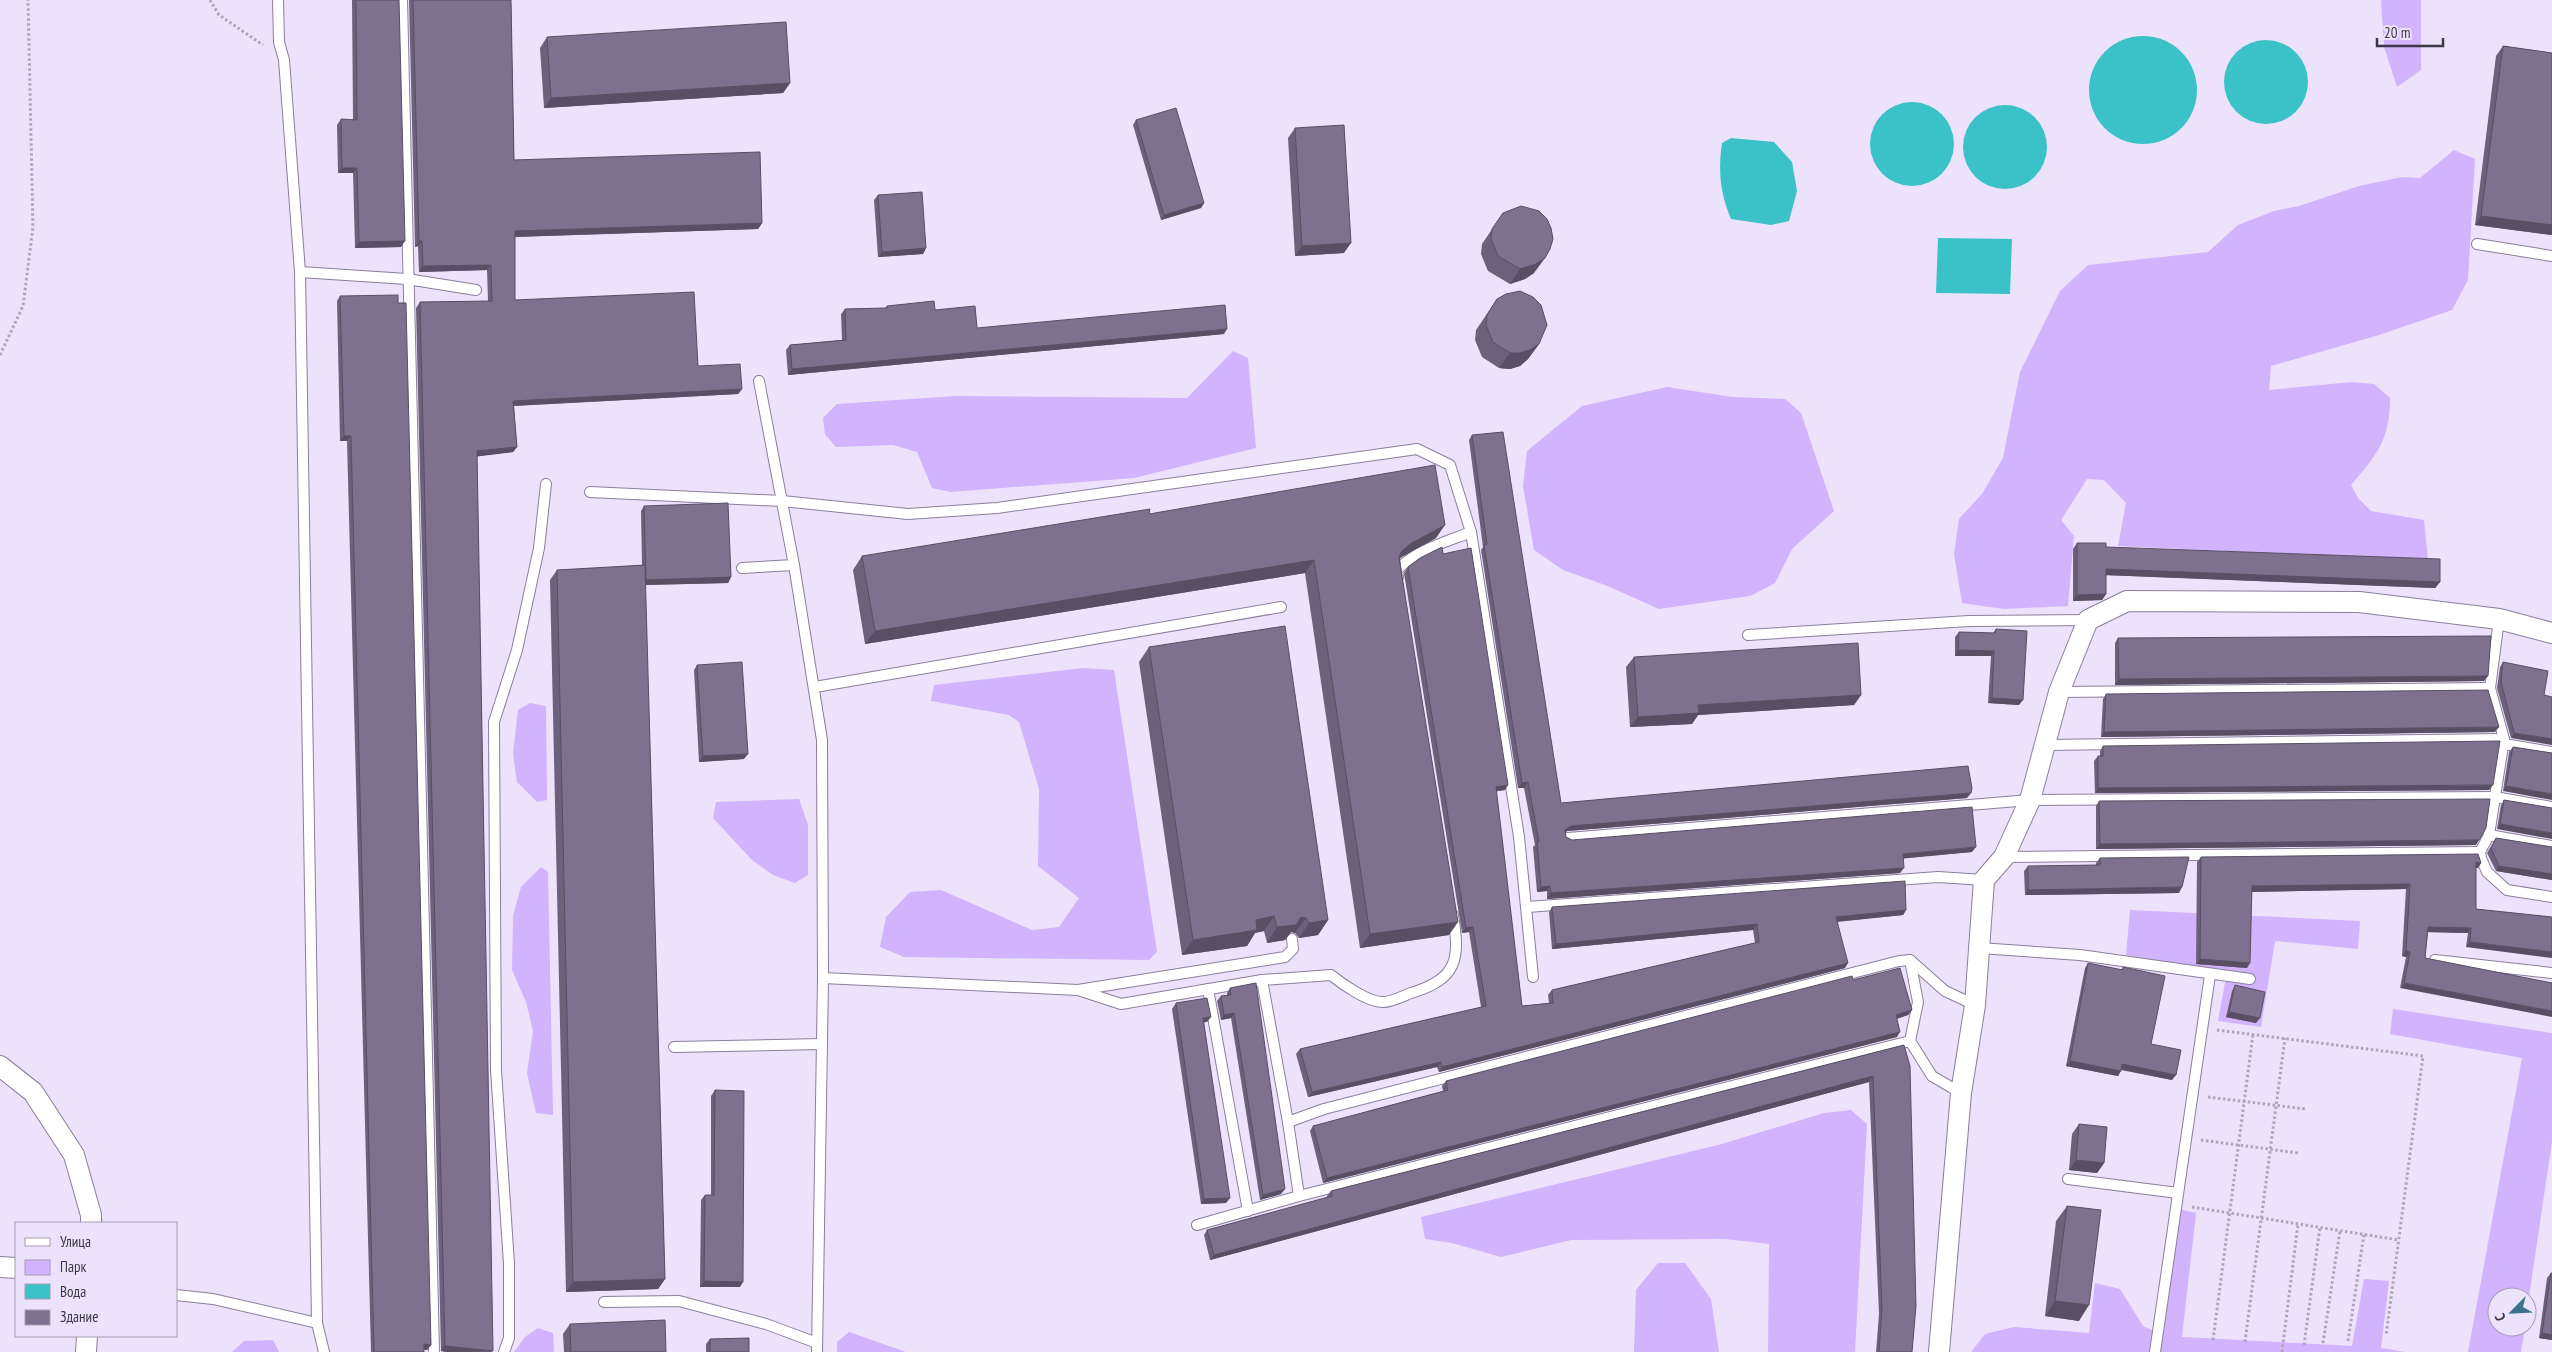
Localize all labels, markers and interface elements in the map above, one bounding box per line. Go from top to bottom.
scale bar [2377,15,2443,47]
text: 20 m [2384,23,2410,42]
legend [15,1222,178,1337]
text: Улица [60,1232,91,1251]
text: Парк [60,1257,86,1276]
text: Вода [60,1282,86,1301]
north arrow [2487,1287,2537,1337]
text: Здание [60,1307,98,1326]
text: С [2490,1310,2510,1324]

